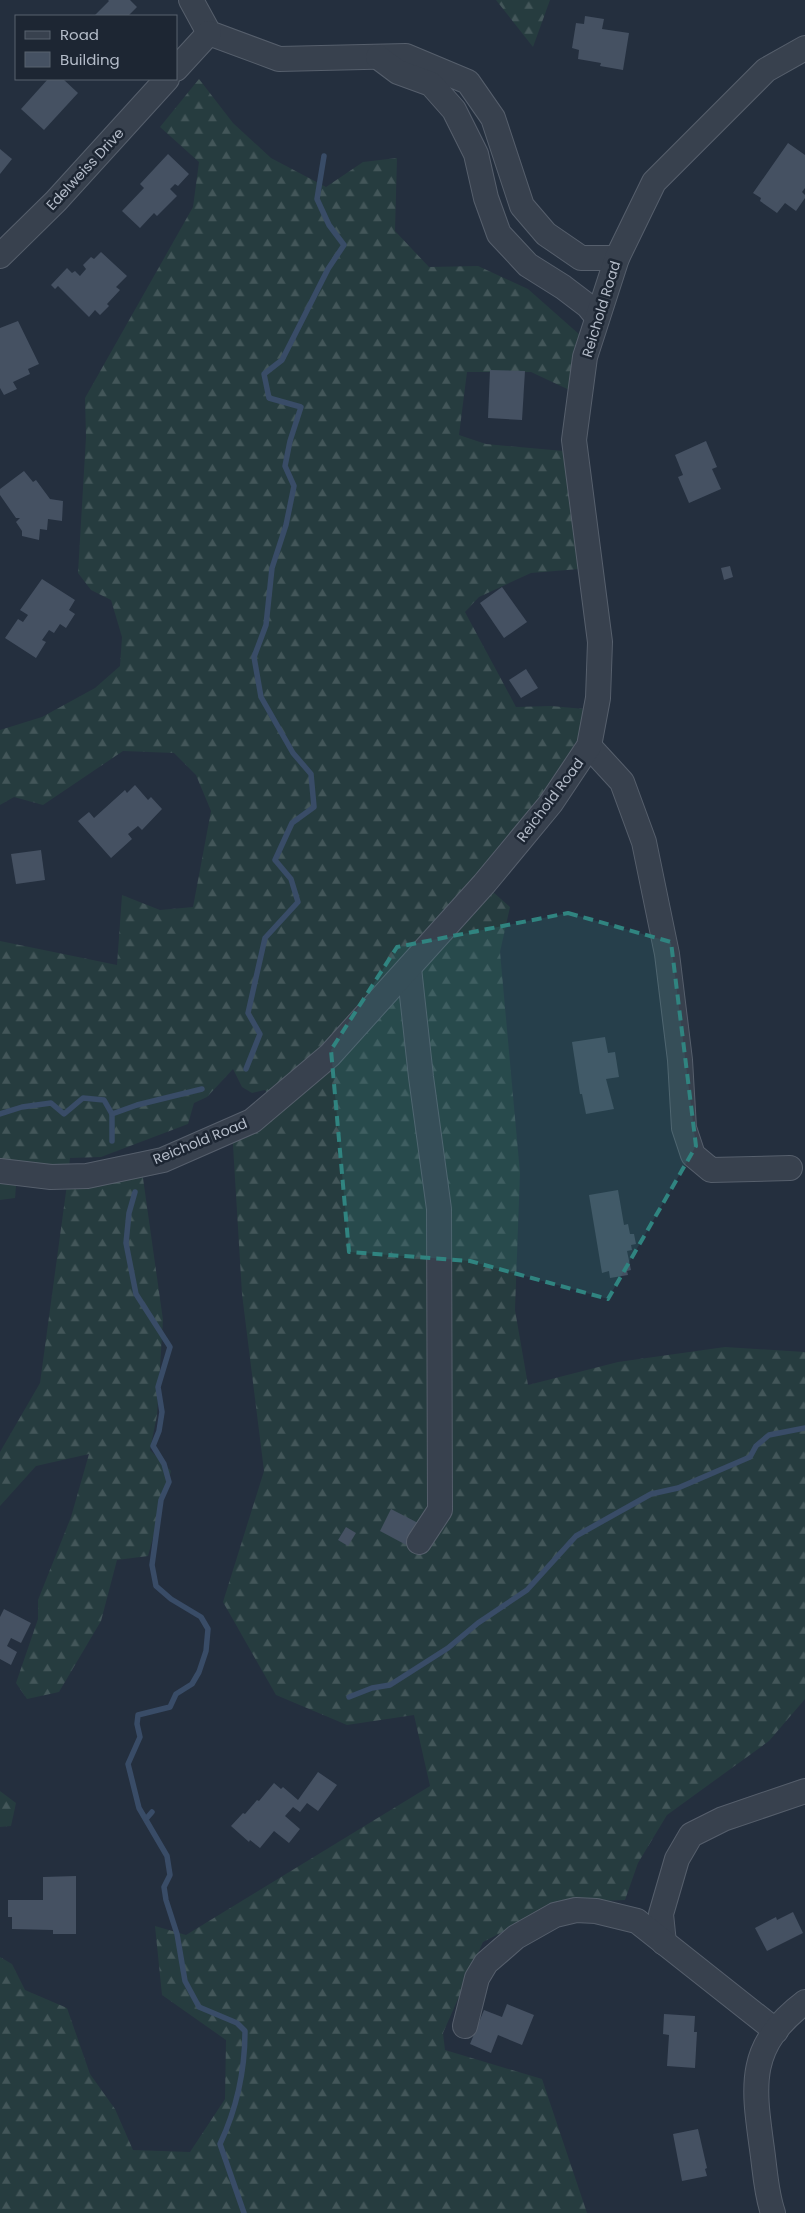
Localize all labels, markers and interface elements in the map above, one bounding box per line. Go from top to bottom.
legend [15,15,178,80]
text: Road [60,24,99,45]
text: Building [60,49,120,70]
street label: Edelweiss Drive [42,123,129,215]
street label: Reichold Road [577,258,625,360]
street label: Reichold Road [512,754,588,846]
street label: Reichold Road [150,1113,250,1169]

